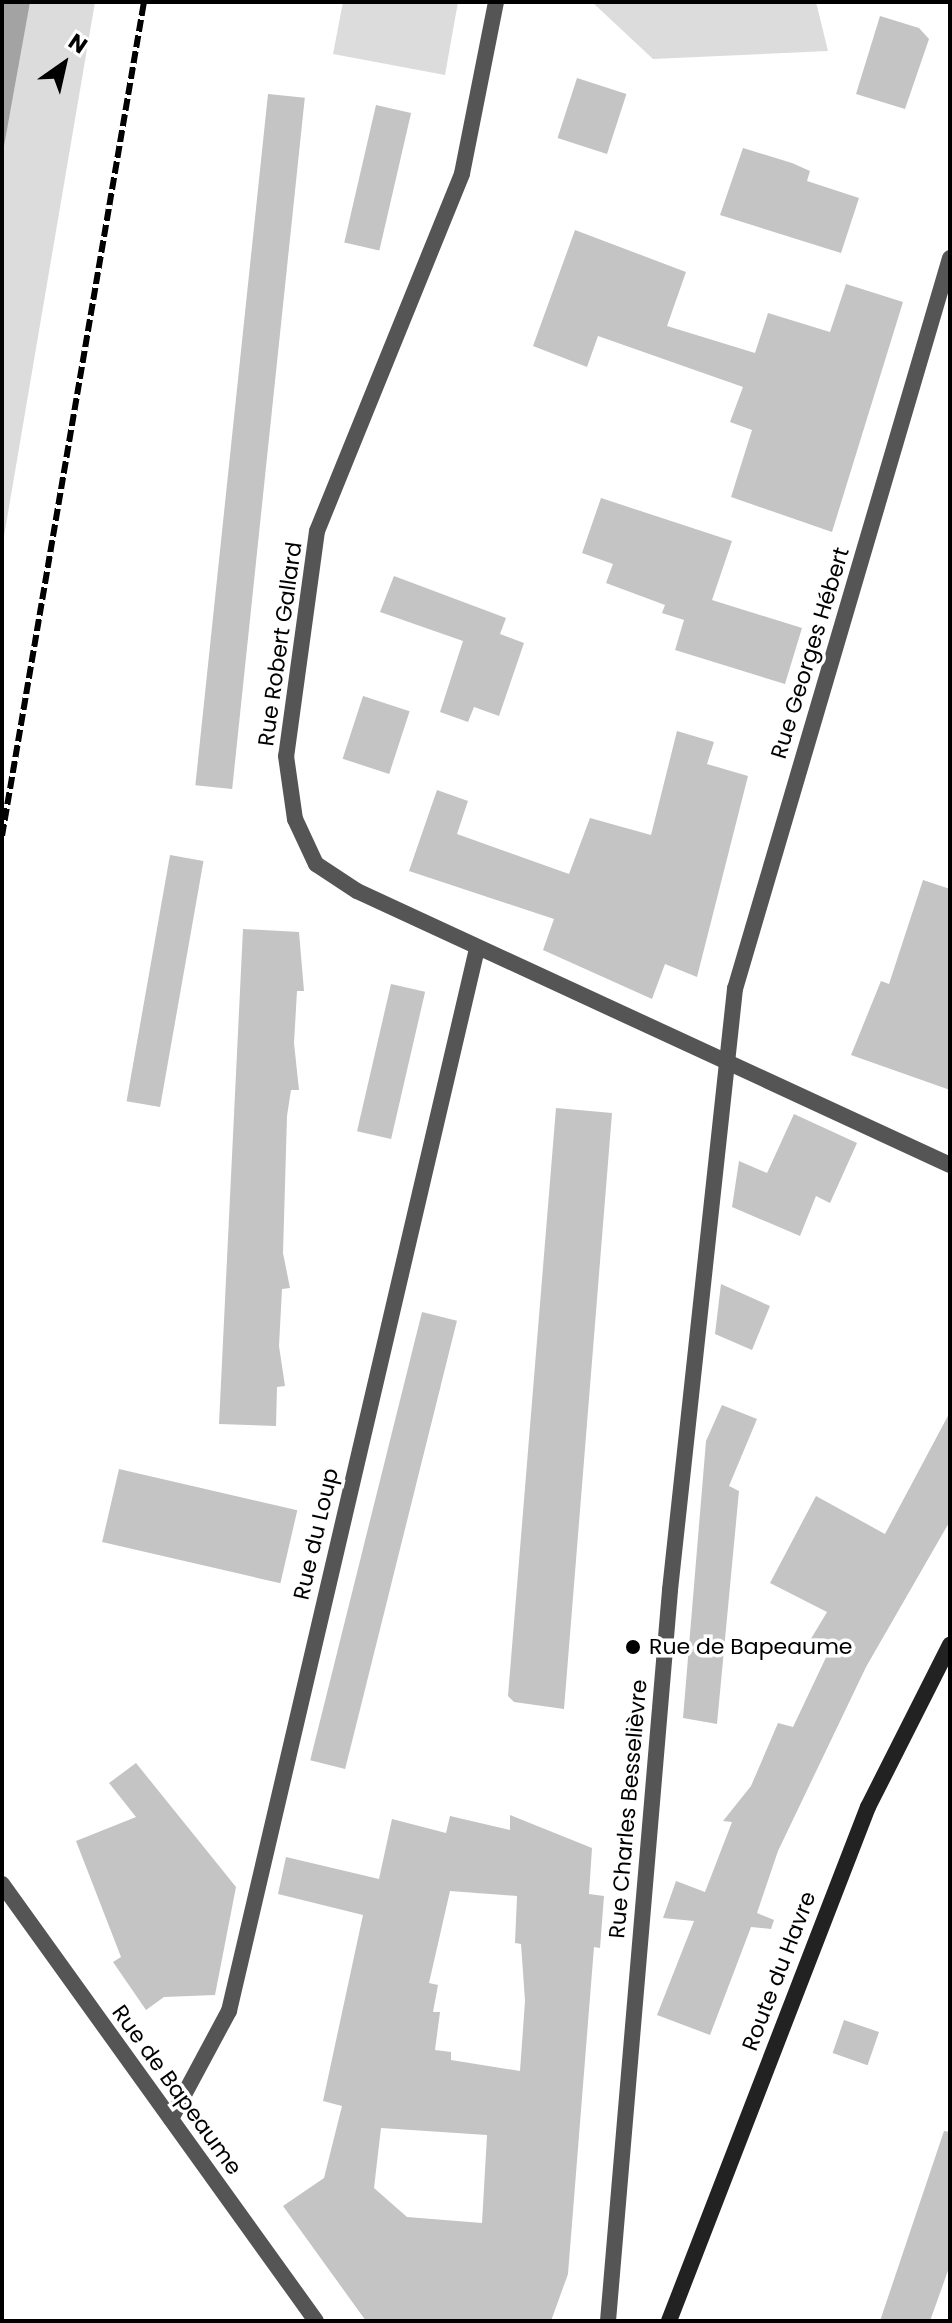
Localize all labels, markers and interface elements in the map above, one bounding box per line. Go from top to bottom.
north arrow [24,24,104,104]
text: N [62,26,93,61]
street label: Rue Robert Gallard [253,540,307,748]
street label: Rue Georges Hébert [765,544,855,762]
street label: Rue du Loup [288,1466,344,1602]
place label: Rue de Bapeaume [649,1634,852,1660]
marker: Rue de Bapeaume [624,1638,642,1656]
street label: Rue Charles Besselièvre [604,1678,652,1940]
street label: Route du Havre [737,1888,821,2054]
street label: Rue de Bapeaume [107,2000,247,2180]

